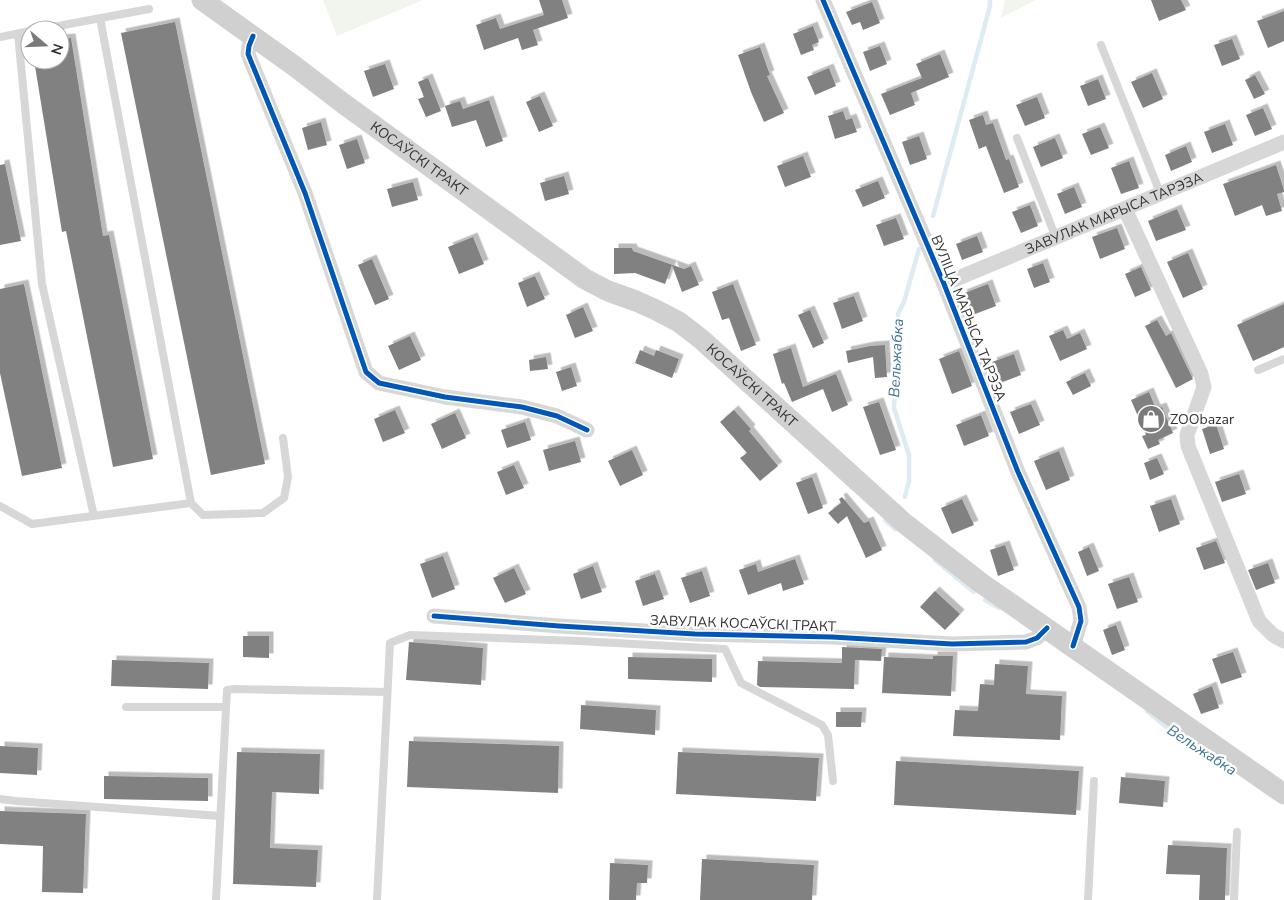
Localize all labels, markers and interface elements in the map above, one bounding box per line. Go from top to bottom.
north arrow [20,20,70,70]
text: N [46,41,68,57]
street label: КОСАЎСКІ ТРАКТ [366,117,472,201]
street label: ЗАВУЛАК МАРЫСА ТАРЭЗА [1022,168,1206,259]
street label: ВУЛІЦА МАРЫСА ТАРЭЗА [926,232,1011,404]
water label: Вельжабка [884,318,908,398]
street label: КОСАЎСКІ ТРАКТ [702,339,802,432]
shop icon: ZOObazar [1136,404,1166,434]
place label: ZOObazar [1170,410,1234,429]
street label: ЗАВУЛАК КОСАЎСКІ ТРАКТ [649,611,837,636]
water label: Вельжабка [1163,720,1241,780]

